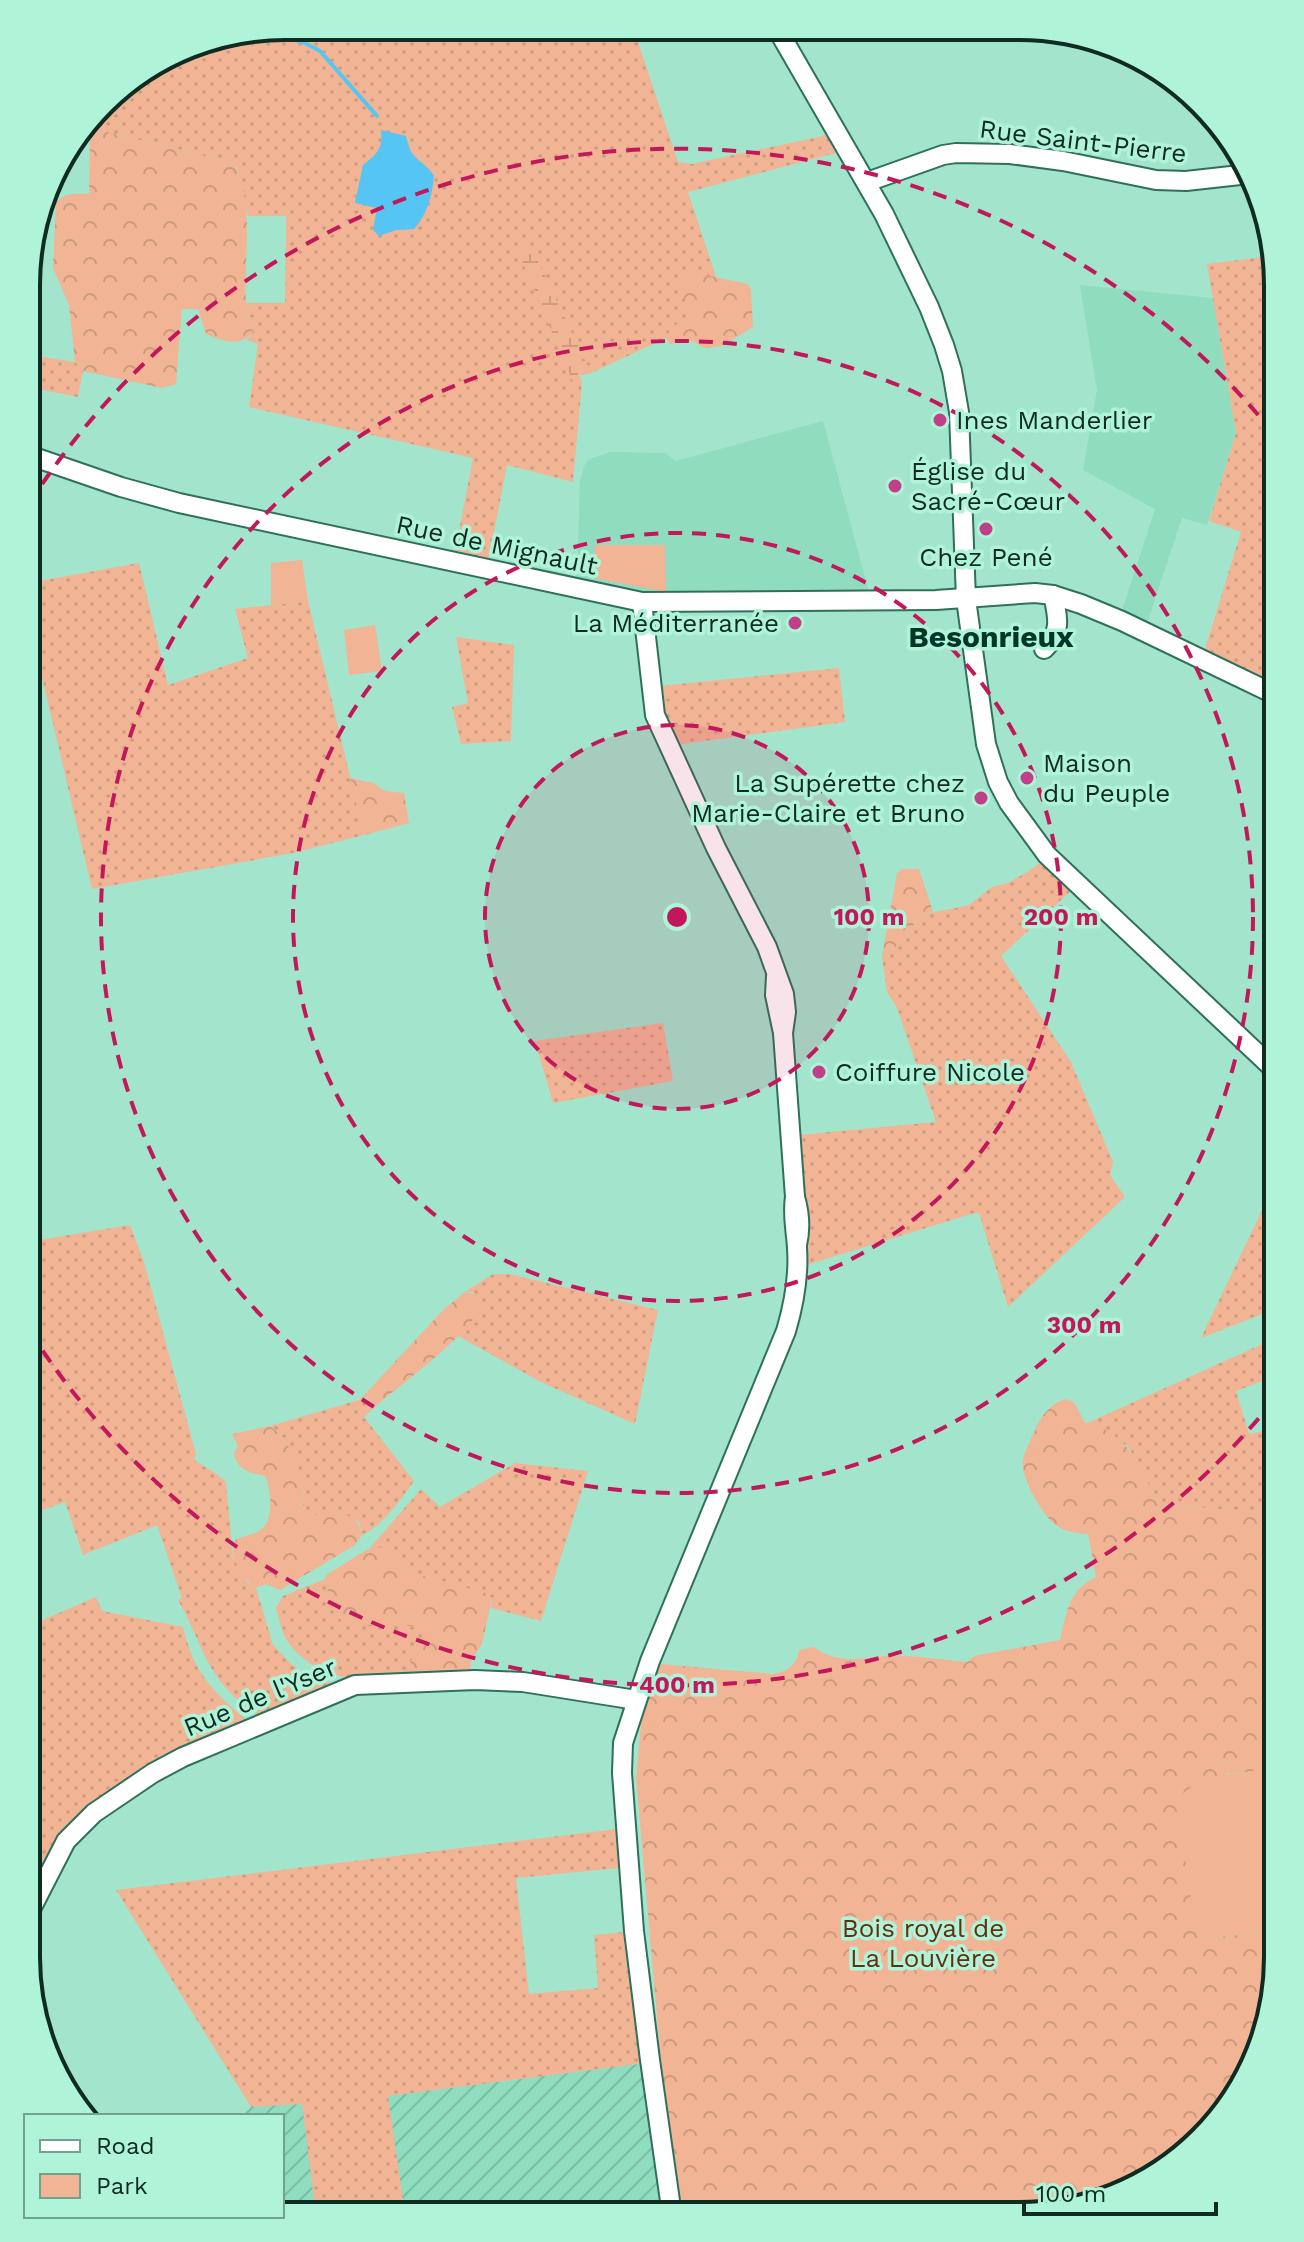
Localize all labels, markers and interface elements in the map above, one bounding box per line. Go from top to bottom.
street label: Rue Saint-Pierre [978,113,1188,169]
place label: Ines Manderlier [956,405,1152,435]
marker: Ines Manderlier [931,411,949,429]
place label: Église du Sacré-Cœur [911,456,1065,516]
marker: Église du Sacré-Cœur [886,477,904,495]
street label: Rue de Mignault [394,509,601,581]
marker: Chez Pené [977,520,995,538]
place label: Chez Pené [919,542,1053,572]
place label: La Méditerranée [573,608,779,638]
marker: La Méditerranée [786,614,804,632]
district label: Besonrieux [908,619,1074,654]
place label: Maison du Peuple [1043,748,1170,808]
place label: La Supérette chez Marie-Claire et Bruno [691,768,965,828]
marker: Maison du Peuple [1018,769,1036,787]
marker: La Supérette chez Marie-Claire et Bruno [972,789,990,807]
centre of rings [663,903,691,931]
text: 100 m [834,903,904,931]
text: 200 m [1024,903,1098,931]
place label: Coiffure Nicole [835,1057,1025,1087]
marker: Coiffure Nicole [810,1063,828,1081]
text: 300 m [1047,1311,1121,1339]
street label: Rue de l'Yser [179,1651,341,1743]
text: 400 m [639,1671,715,1699]
park label: Bois royal de La Louvière [842,1913,1004,1973]
legend [24,2114,284,2218]
text: Road [96,2132,155,2160]
scale bar [1024,2166,1216,2216]
text: Park [96,2172,148,2200]
text: 100 m [1036,2180,1106,2208]

